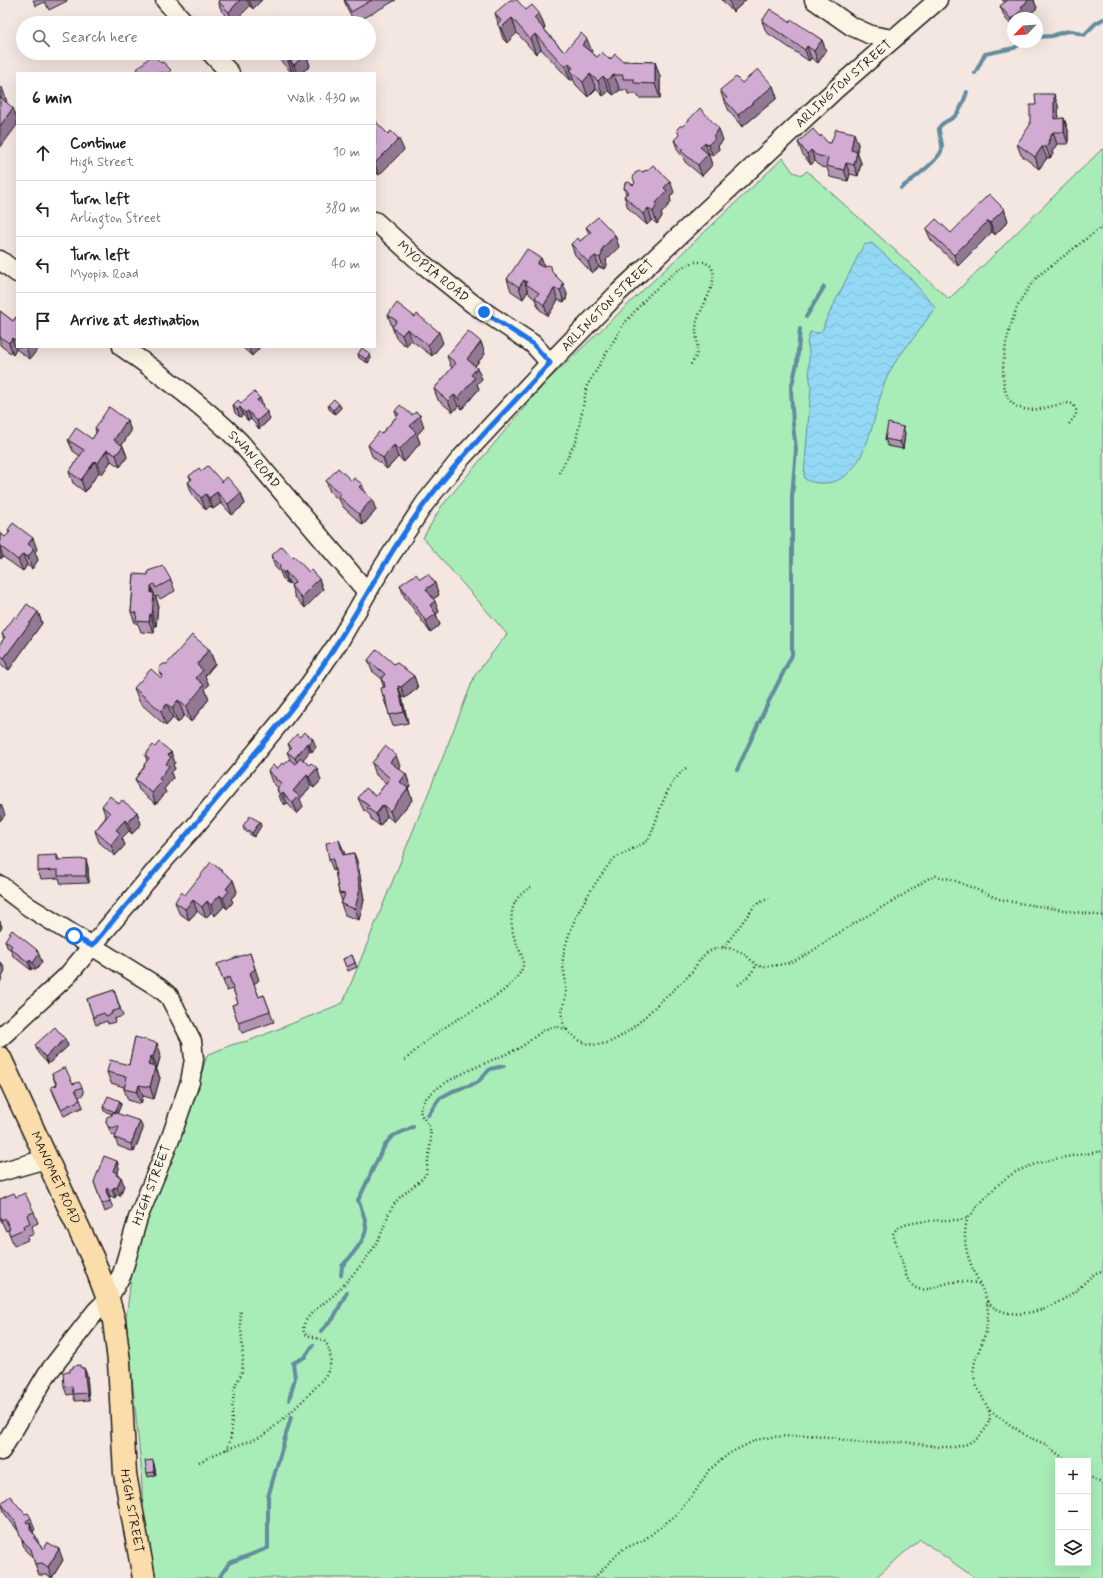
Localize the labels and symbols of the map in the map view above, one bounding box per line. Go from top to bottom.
north arrow [1007,12,1043,48]
street label: ARLINGTON STREET [792,35,896,131]
street label: MYOPIA ROAD [394,237,472,306]
street label: ARLINGTON STREET [557,255,658,355]
route end [475,303,493,321]
street label: SWAN ROAD [224,426,284,492]
route start [65,927,83,945]
street label: MANOMET ROAD [27,1129,84,1227]
street label: HIGH STREET [129,1142,175,1228]
street label: HIGH STREET [116,1469,148,1555]

